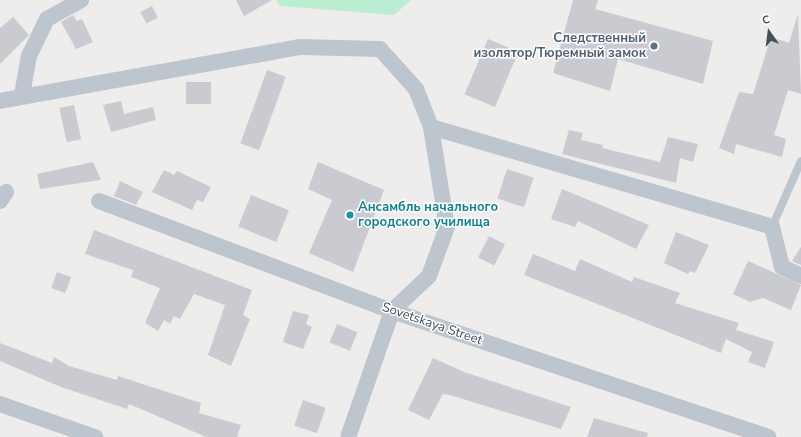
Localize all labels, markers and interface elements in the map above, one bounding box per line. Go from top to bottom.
north arrow [749,12,789,52]
text: С [761,12,771,28]
place label: Следственный изолятор/Тюремный замок [473,31,646,62]
marker: Следственный изолятор/Тюремный замок [649,41,659,51]
place label: Ансамбль начального городского училища [358,200,498,231]
marker: Ансамбль начального городского училища [345,210,355,220]
street label: Sovetskaya Street [380,300,484,348]

